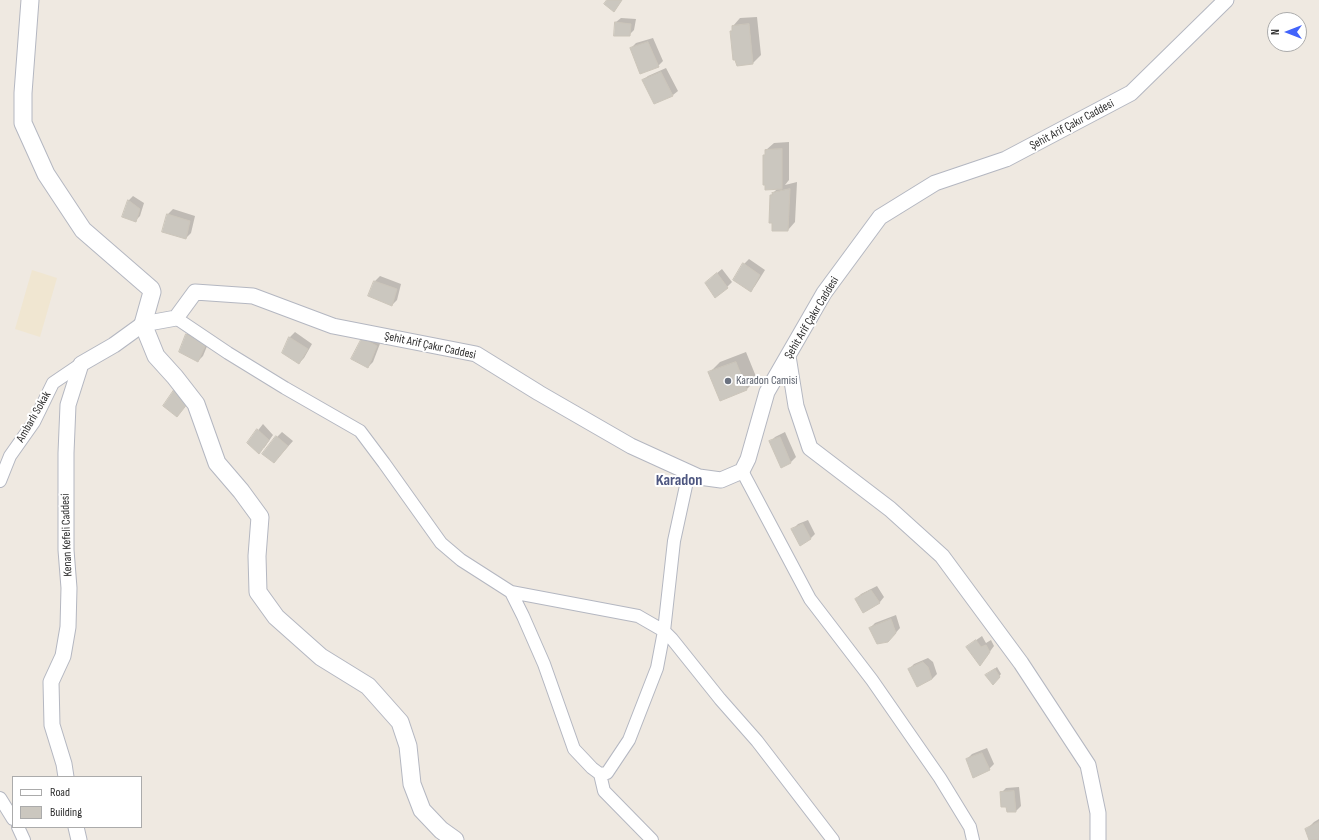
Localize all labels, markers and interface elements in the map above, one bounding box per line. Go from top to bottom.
north arrow [1267,12,1307,52]
text: N [1269,29,1282,35]
street label: Şehit Arif Çakır Caddesi [1027,97,1117,153]
street label: Şehit Arif Çakır Caddesi [782,274,842,362]
street label: Şehit Arif Çakır Caddesi [383,329,477,363]
place label: Karadon Camisi [736,374,798,388]
marker: Karadon Camisi [723,376,733,386]
street label: Ambarlı Sokak [14,389,54,445]
district label: Karadon [656,471,702,491]
street label: Kenan Kefeli Caddesi [58,493,76,577]
legend [12,776,142,828]
text: Road [50,785,70,800]
text: Building [50,805,82,820]

